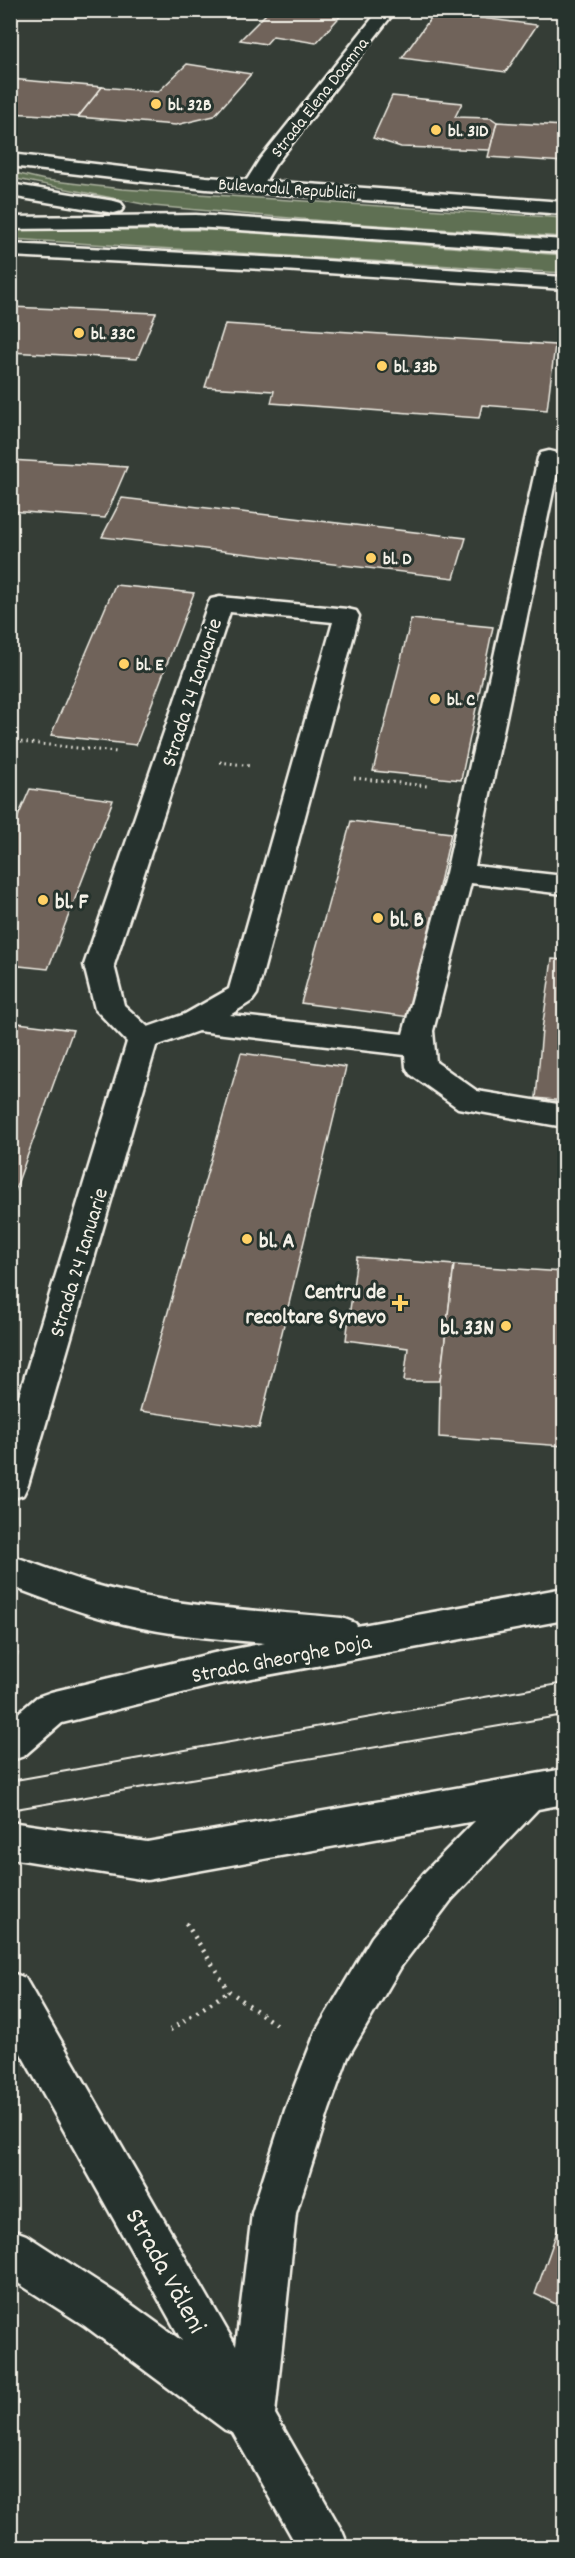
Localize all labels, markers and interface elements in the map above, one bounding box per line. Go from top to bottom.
street label: Strada Elena Doamna [266,33,376,164]
place label: bl. 32B [168,94,212,119]
marker: bl. 32B [149,97,163,111]
place label: bl. 31D [448,120,489,145]
marker: bl. 31D [429,123,443,137]
street label: Bulevardul Republicii [217,173,356,208]
place label: bl. 33C [91,323,135,348]
marker: bl. 33C [72,326,86,340]
place label: bl. 33b [394,356,437,381]
marker: bl. 33b [375,359,389,373]
place label: bl. D [383,548,412,573]
marker: bl. D [364,551,378,565]
street label: Strada 24 Ianuarie [155,615,232,771]
place label: bl. E [136,654,164,679]
marker: bl. E [117,657,131,671]
place label: bl. C [447,689,475,714]
marker: bl. C [428,692,442,706]
place label: bl. F [55,888,89,919]
marker: bl. F [36,893,50,907]
place label: bl. B [390,906,424,937]
marker: bl. B [371,911,385,925]
street label: Strada 24 Ianuarie [43,1185,118,1342]
place label: bl. A [259,1227,294,1258]
marker: bl. A [240,1232,254,1246]
place label: Centru de recoltare Synevo [246,1278,386,1334]
marker: Centru de recoltare Synevo [391,1294,409,1312]
place label: bl. 33N [440,1314,494,1345]
marker: bl. 33N [499,1319,513,1333]
street label: Strada Gheorghe Doja [189,1628,375,1693]
street label: Strada Văleni [113,2202,215,2342]

